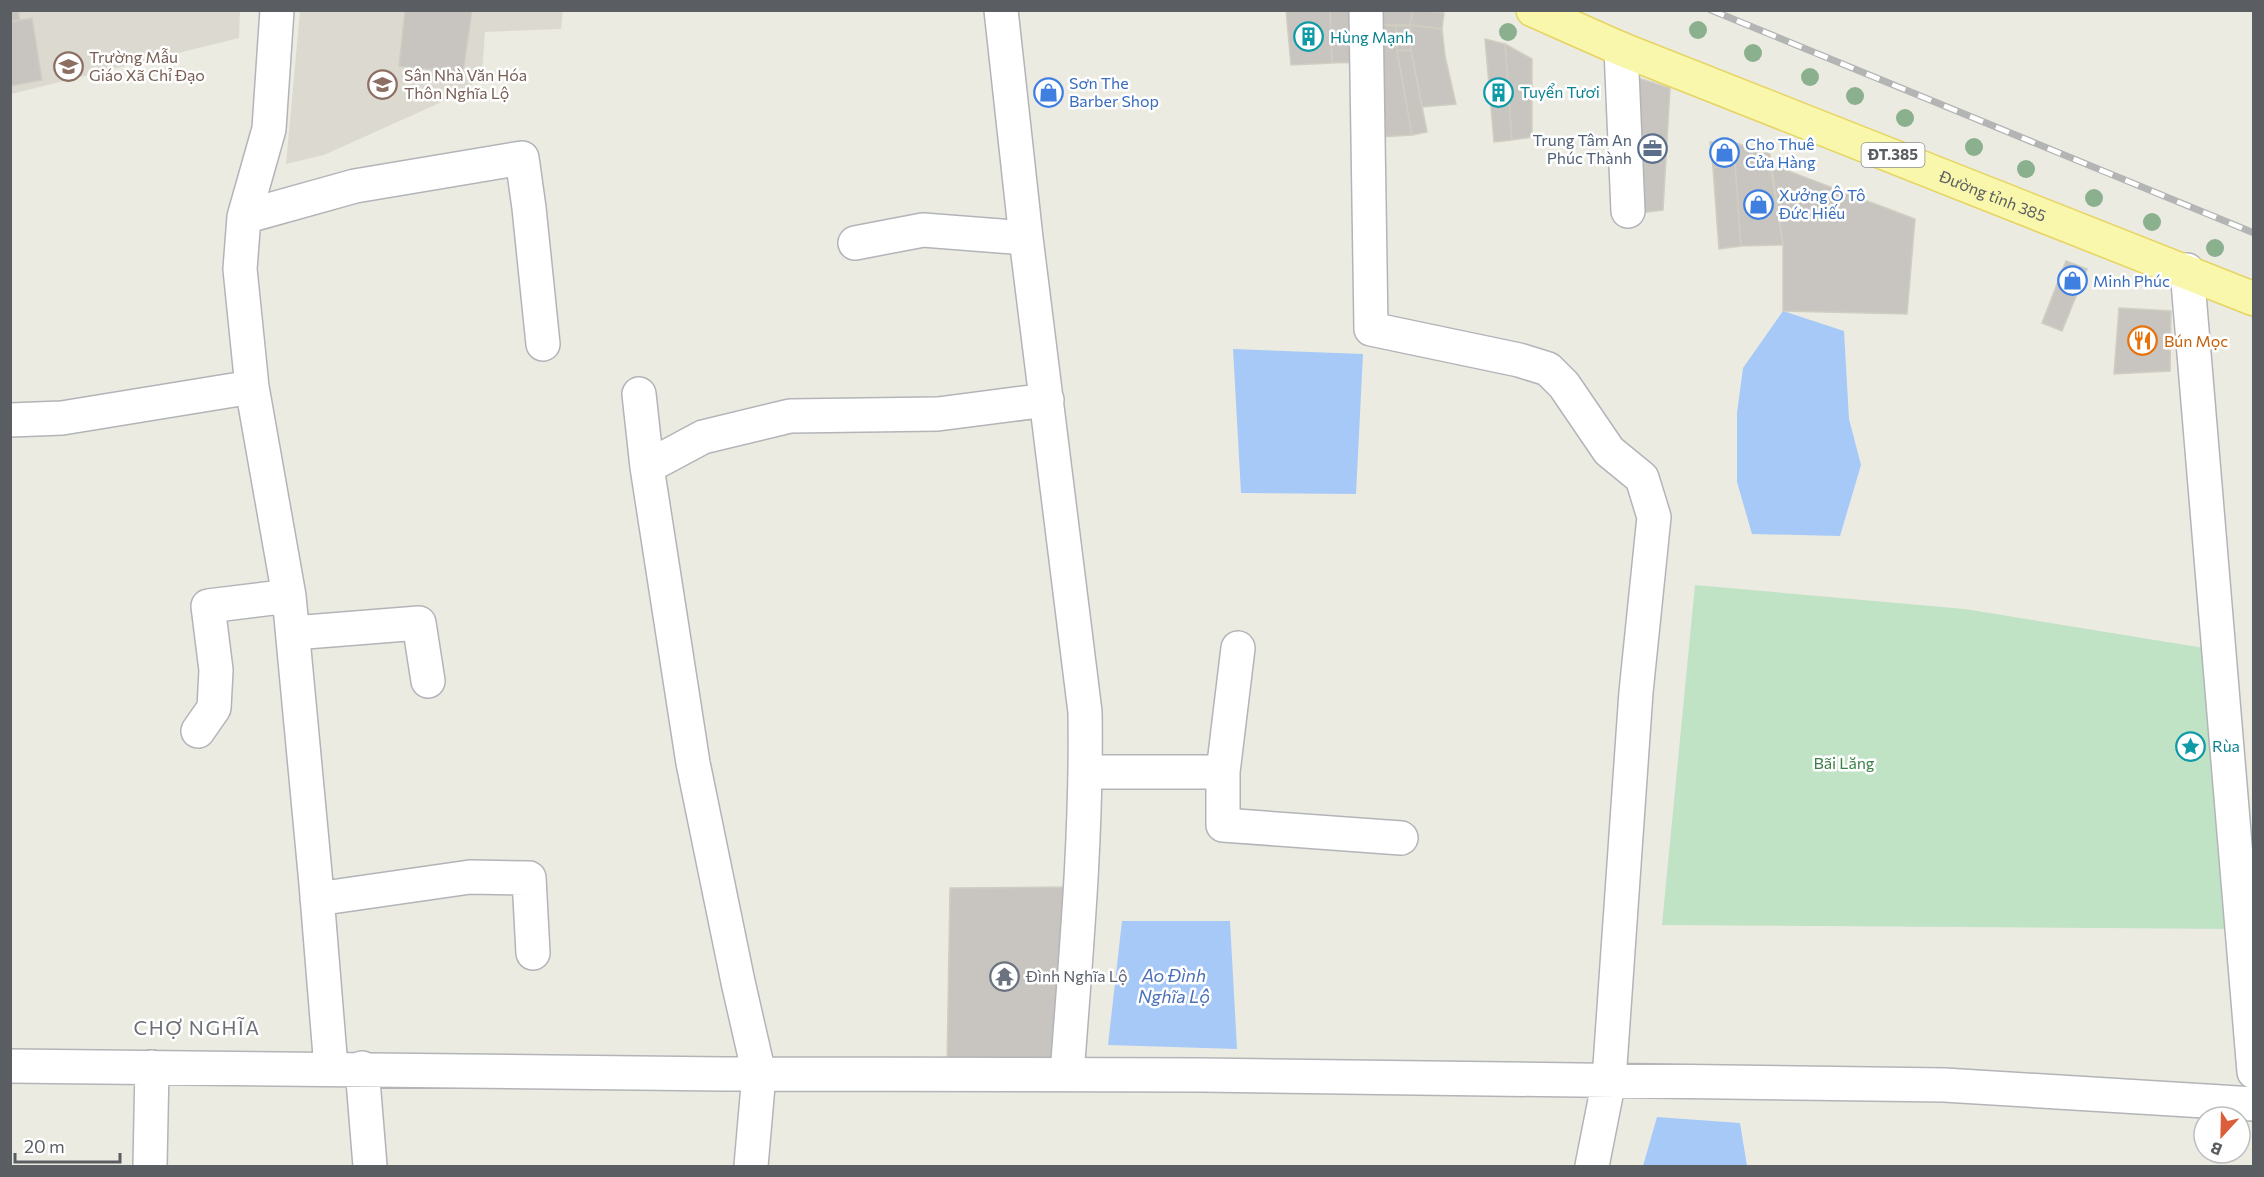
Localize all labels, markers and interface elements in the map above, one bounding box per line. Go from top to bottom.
building icon: Hùng Mạnh [1293,21,1325,53]
place label: Hùng Mạnh [1330,27,1414,46]
place label: Trường Mẫu Giáo Xã Chỉ Đạo [89,47,205,84]
school or university icon: Trường Mẫu Giáo Xã Chỉ Đạo [52,50,84,82]
place label: Sân Nhà Văn Hóa Thôn Nghĩa Lộ [404,65,527,102]
school or university icon: Sân Nhà Văn Hóa Thôn Nghĩa Lộ [367,68,399,100]
place label: Sơn The Barber Shop [1069,73,1159,110]
shop icon: Sơn The Barber Shop [1032,76,1064,108]
building icon: Tuyển Tươi [1483,76,1515,108]
place label: Tuyển Tươi [1520,82,1600,101]
place label: Trung Tâm An Phúc Thành [1532,130,1632,167]
office icon: Trung Tâm An Phúc Thành [1637,133,1669,165]
place label: Cho Thuê Cửa Hàng [1745,134,1816,171]
shop icon: Cho Thuê Cửa Hàng [1708,137,1740,169]
road number: ĐT.385 [1862,143,1924,167]
street label: Đường tỉnh 385 [1936,165,2049,225]
place label: Xưởng Ô Tô Đức Hiếu [1778,185,1866,222]
shop icon: Xưởng Ô Tô Đức Hiếu [1742,188,1774,220]
shop icon: Minh Phúc [2056,265,2088,297]
place label: Minh Phúc [2093,271,2170,290]
restaurant icon: Bún Mọc [2127,325,2159,357]
place label: Bún Mọc [2164,331,2228,350]
place icon: Rùa [2175,730,2207,762]
place label: Rùa [2212,736,2240,755]
park label: Bãi Lăng [1813,753,1875,772]
temple icon: Đình Nghĩa Lộ [989,960,1021,992]
water label: Ao Đình Nghĩa Lộ [1138,964,1210,1007]
place label: Đình Nghĩa Lộ [1025,966,1127,985]
district label: CHỢ NGHĨA [134,1015,260,1039]
north arrow [2192,1105,2252,1165]
scale bar [15,1126,120,1164]
text: 20 m [24,1135,65,1157]
text: B [2207,1138,2225,1160]

